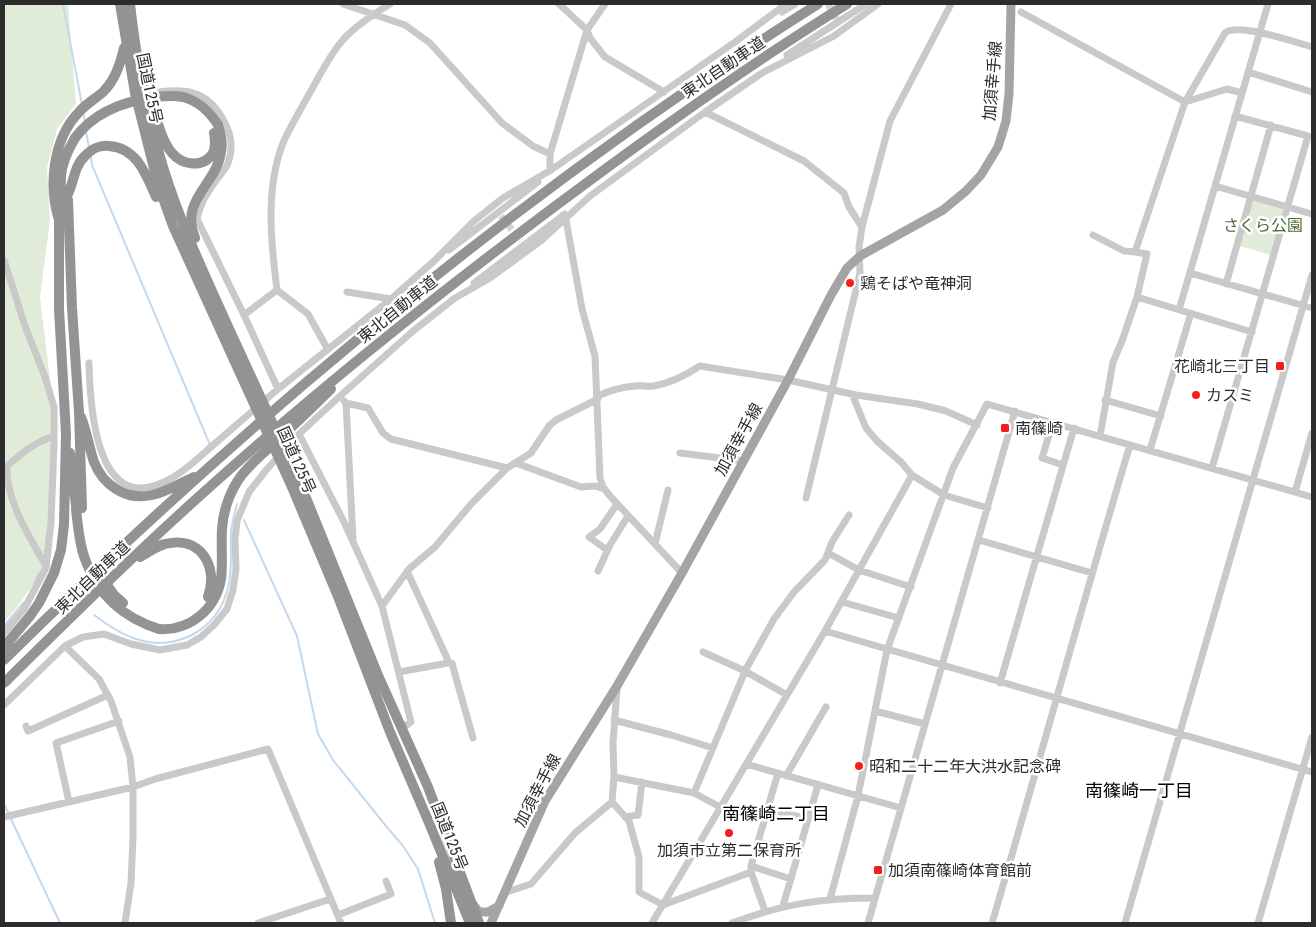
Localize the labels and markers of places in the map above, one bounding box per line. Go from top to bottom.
place label: 鶏そばや竜神洞 [860,274,972,293]
marker: 鶏そばや竜神洞 [844,277,856,289]
place label: 花崎北三丁目 [1174,357,1270,376]
marker: 花崎北三丁目 [1274,360,1286,372]
place label: カスミ [1206,386,1254,405]
marker: カスミ [1190,389,1202,401]
place label: 南篠崎 [1015,419,1063,438]
marker: 南篠崎 [999,422,1011,434]
place label: 昭和二十二年大洪水記念碑 [869,757,1061,776]
marker: 昭和二十二年大洪水記念碑 [853,760,865,772]
marker: 加須市立第二保育所 [723,827,735,839]
place label: 加須市立第二保育所 [657,841,801,860]
place label: 加須南篠崎体育館前 [888,861,1032,880]
marker: 加須南篠崎体育館前 [872,864,884,876]

